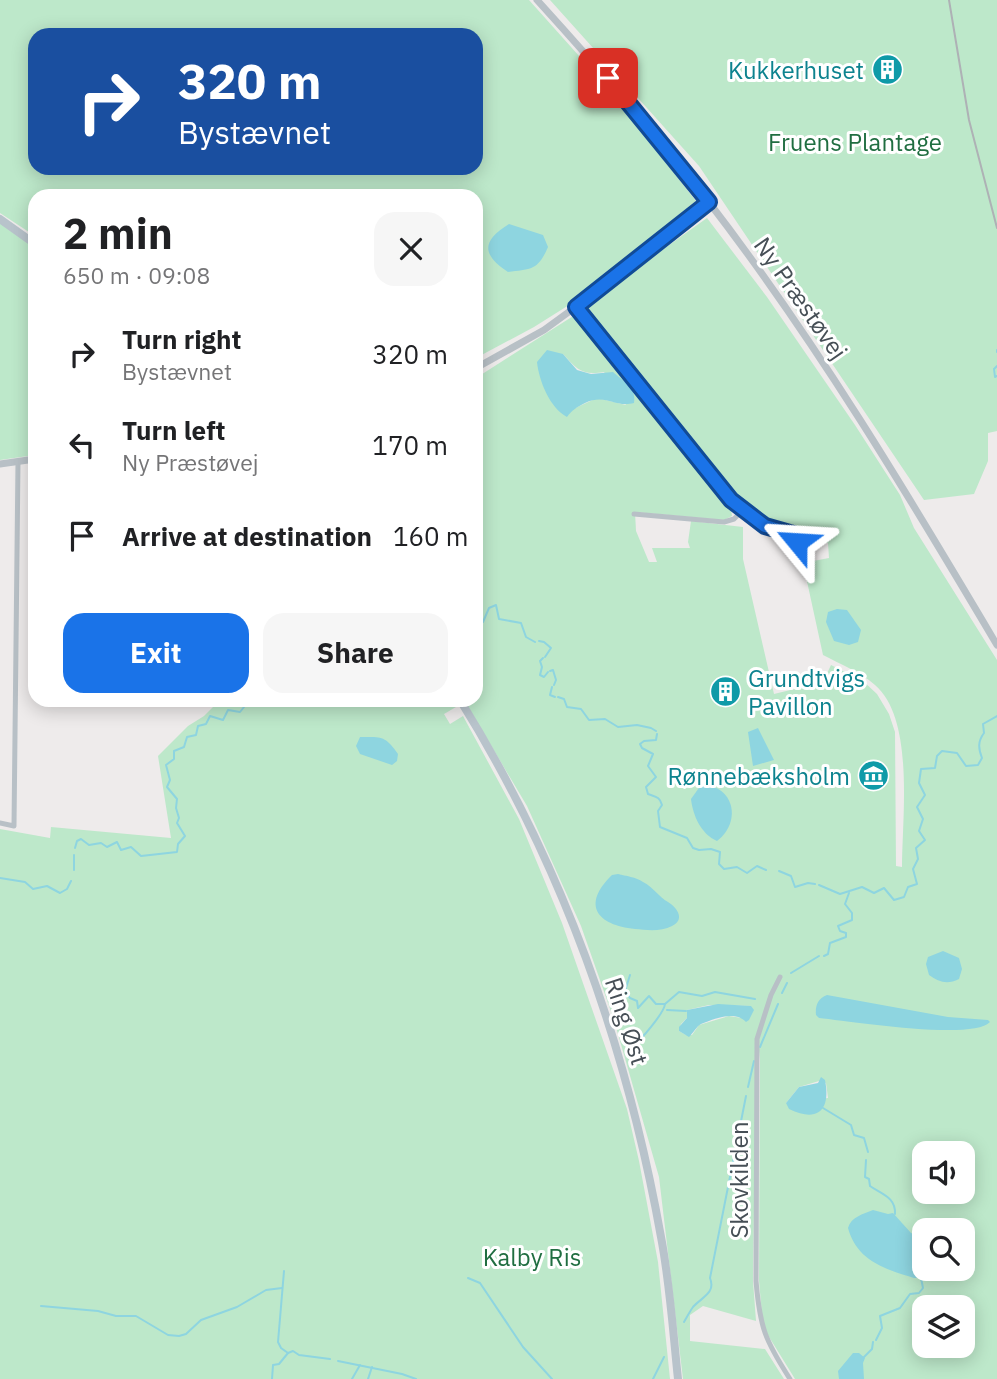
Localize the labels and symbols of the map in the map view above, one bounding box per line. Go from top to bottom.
pin [578,48,638,108]
building icon: Kukkerhuset [870,53,904,87]
place label: Kukkerhuset [728,54,864,86]
park label: Fruens Plantage [768,126,942,158]
street label: Ny Præstøvej [747,230,855,366]
position arrow [760,505,834,579]
place label: Grundtvigs Pavillon [748,662,865,722]
building icon: Grundtvigs Pavillon [708,675,742,709]
museum icon: Rønnebæksholm [856,759,890,793]
place label: Rønnebæksholm [668,760,850,792]
street label: Ring Øst [598,973,656,1069]
street label: Skovkilden [723,1121,755,1239]
park label: Kalby Ris [483,1241,581,1273]

